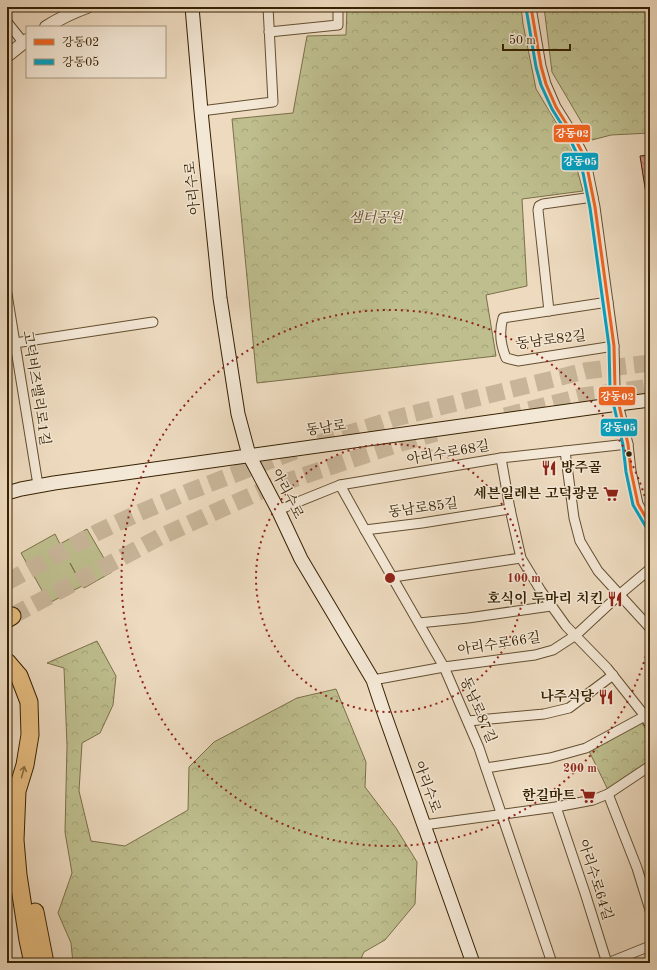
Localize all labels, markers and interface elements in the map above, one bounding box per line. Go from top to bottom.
legend [26,26,166,78]
scale bar [503,26,570,52]
text: 50 m [509,34,536,47]
text: 강동02 [62,36,99,49]
text: 강동05 [62,56,99,69]
line badge: 강동02 [553,124,591,143]
text: 강동02 [555,127,589,140]
line badge: 강동05 [561,152,599,171]
text: 강동05 [563,155,597,168]
street label: 아리수로 [182,160,203,216]
park label: 샘터공원 [349,210,405,225]
street label: 동남로82길 [515,328,587,351]
street label: 고덕비즈밸리로1길 [20,329,54,447]
line badge: 강동02 [598,386,636,406]
text: 강동02 [600,390,634,403]
street label: 동남로 [305,417,348,438]
line badge: 강동05 [600,418,638,437]
text: 강동05 [602,421,636,434]
street label: 아리수로68길 [405,438,491,467]
unlabelled marker [624,449,634,459]
restaurant icon: 방주골 [540,459,558,477]
place label: 방주골 [561,459,602,475]
street label: 아리수로 [268,466,307,522]
place label: 세븐일레븐 고덕광문 [473,485,599,501]
supermarket icon: 세븐일레븐 고덕광문 [602,485,620,503]
street label: 동남로85길 [387,495,459,520]
centre of rings [383,571,397,585]
text: 100 m [507,573,541,585]
place label: 호식이 두마리 치킨 [487,590,603,606]
restaurant icon: 호식이 두마리 치킨 [606,590,624,608]
street label: 아리수로66길 [456,630,542,657]
street label: 동남로87길 [458,674,499,745]
place label: 나주식당 [540,688,594,704]
restaurant icon: 나주식당 [597,688,615,706]
street label: 아리수로 [411,759,444,815]
text: 200 m [563,763,597,775]
one-way arrow [20,766,27,779]
place label: 한길마트 [522,787,576,803]
supermarket icon: 한길마트 [579,787,597,805]
street label: 아리수로64길 [575,838,616,922]

